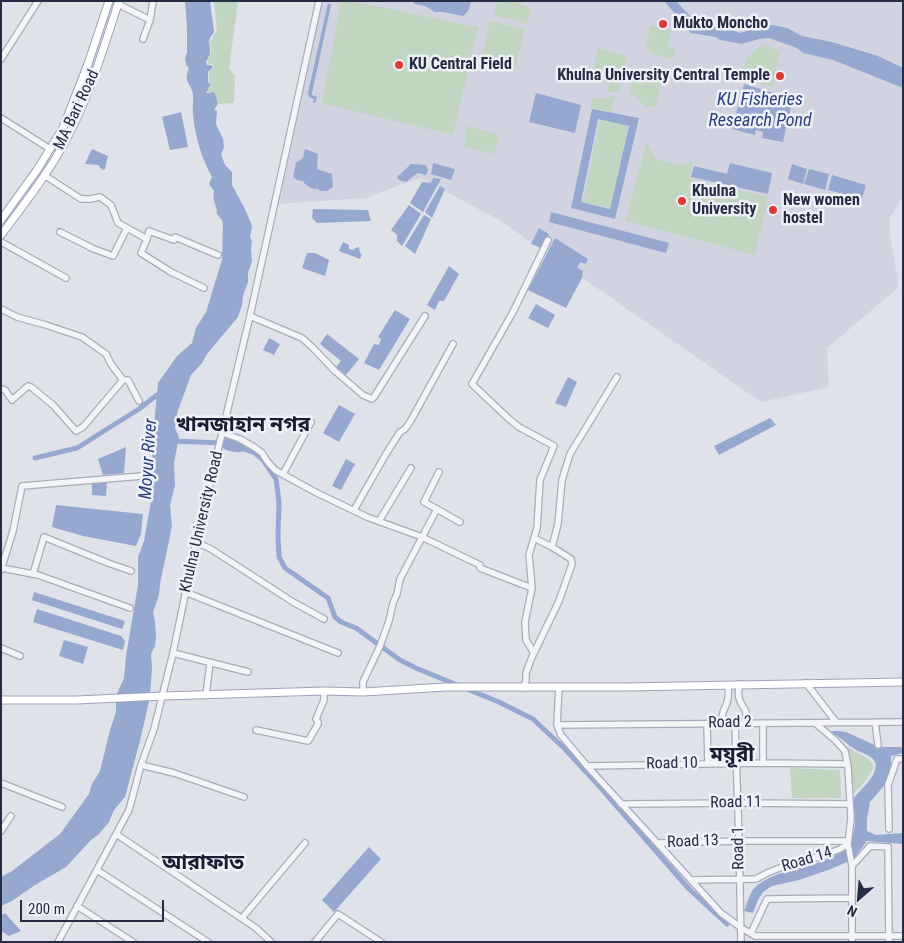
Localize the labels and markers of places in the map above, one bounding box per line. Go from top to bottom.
place label: Mukto Moncho [673,14,768,34]
marker: Mukto Moncho [657,18,669,30]
place label: KU Central Field [409,55,512,75]
marker: KU Central Field [393,59,405,71]
place label: Khulna University Central Temple [557,66,770,86]
marker: Khulna University Central Temple [774,70,786,82]
place label: Khulna University [692,182,756,220]
place label: New women hostel [783,191,860,229]
marker: Khulna University [676,195,688,207]
marker: New women hostel [767,204,779,216]

